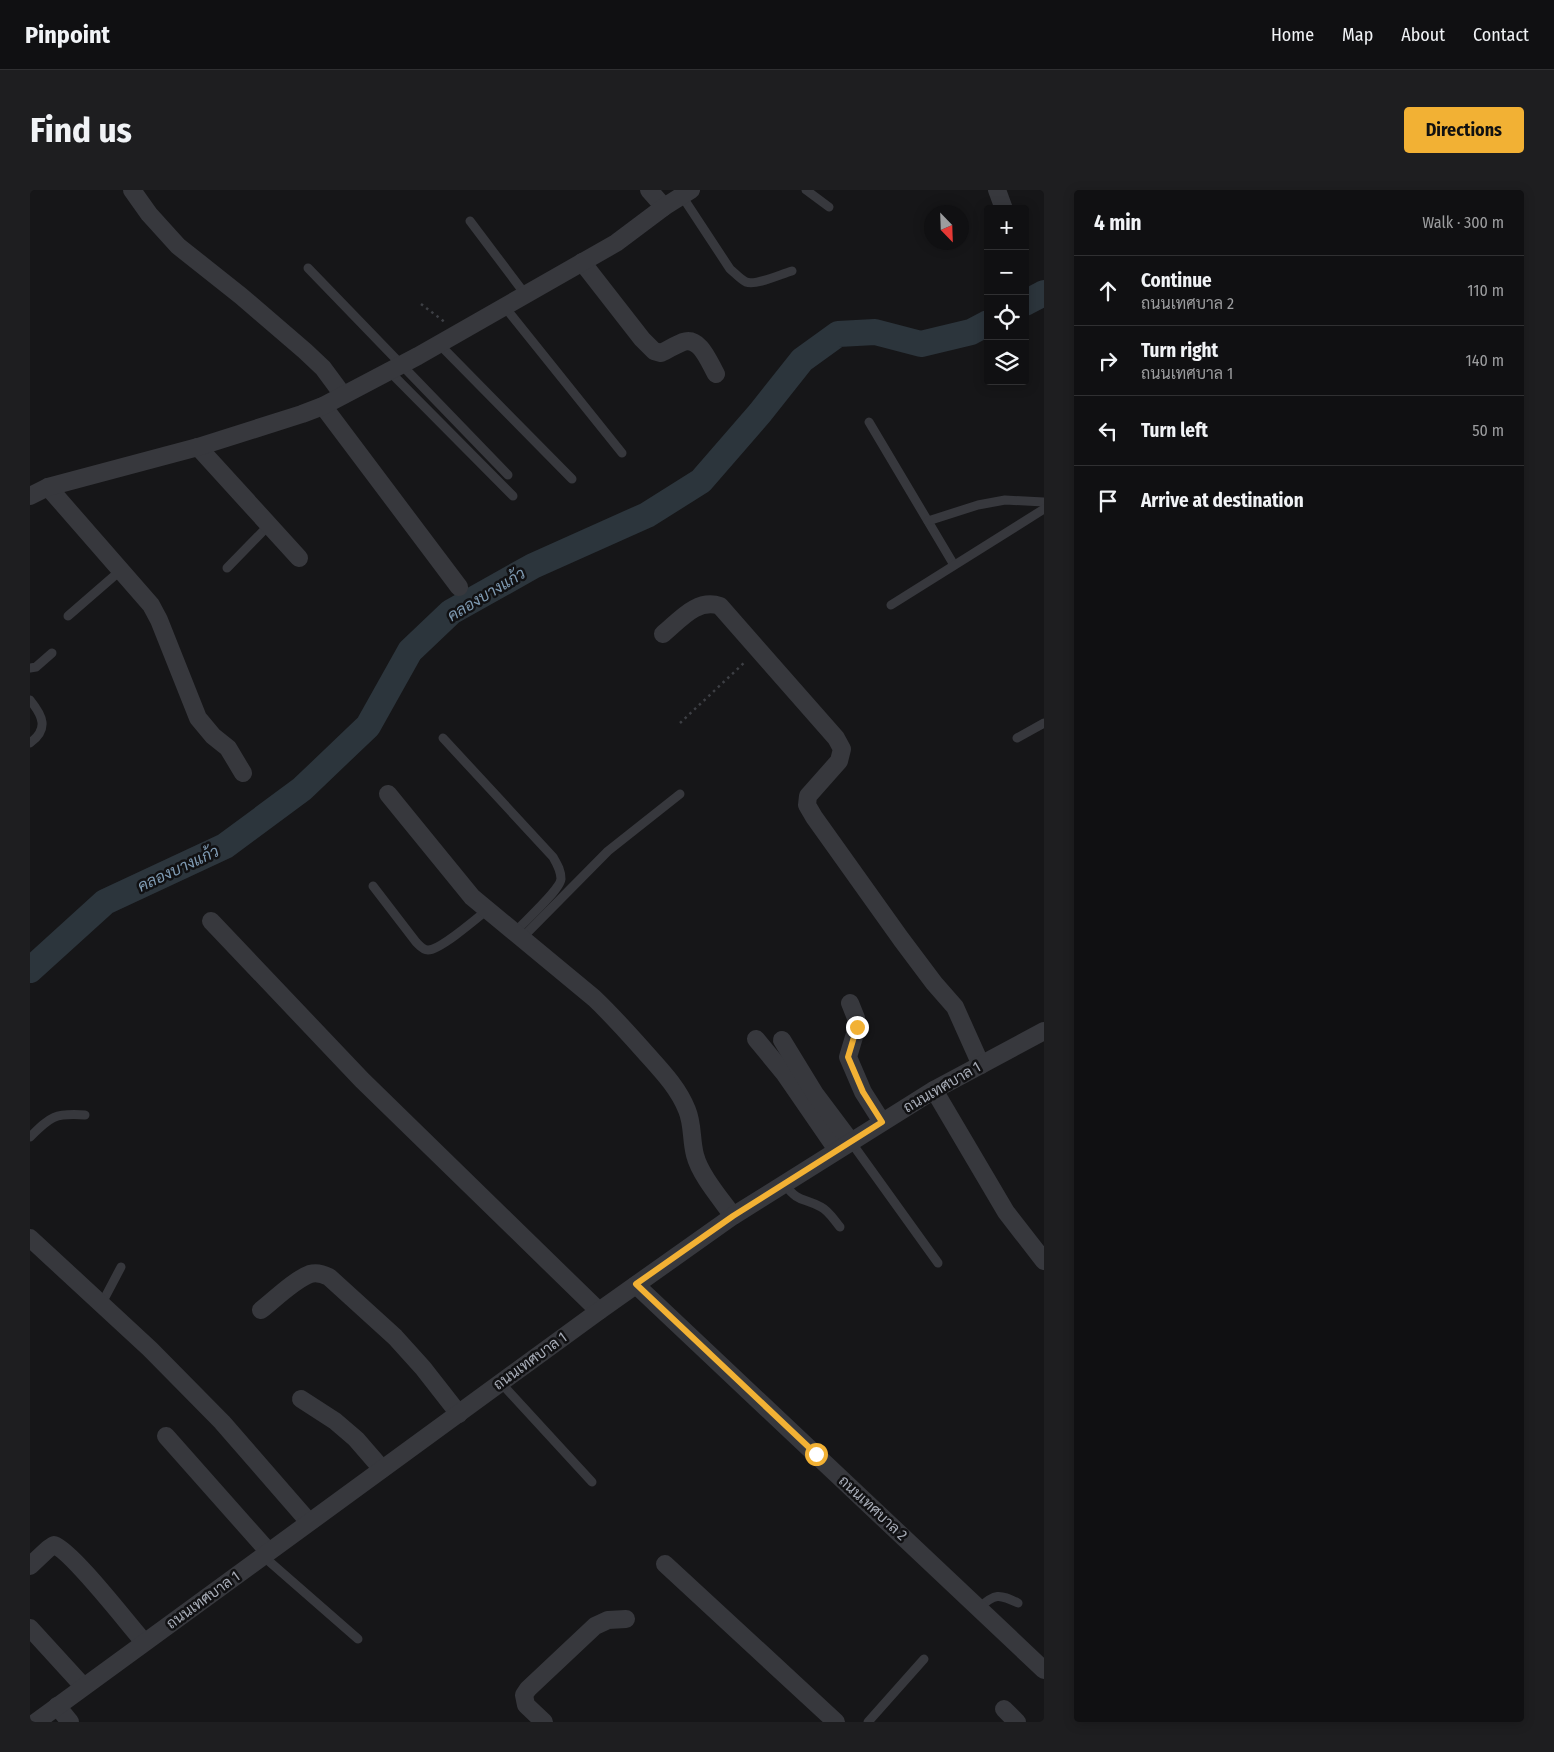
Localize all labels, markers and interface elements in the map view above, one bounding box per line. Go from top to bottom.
text: Pinpoint [25,21,110,49]
text: Home [1271,24,1314,46]
text: Map [1342,24,1373,46]
text: About [1401,24,1445,46]
text: Contact [1473,24,1529,46]
button: Directions [1404,107,1524,153]
text: Find us [30,109,132,151]
north arrow [924,205,969,250]
map controls [984,205,1029,385]
button: + [984,205,1029,250]
text: 4 min [1094,210,1142,236]
text: Walk · 300 m [1422,213,1504,232]
button: − [984,250,1029,295]
text: Continue [1141,269,1212,292]
icon: ahead [1094,277,1122,305]
text: 110 m [1467,281,1504,300]
text: ถนนเทศบาล 2 [1141,294,1234,313]
button: locate [984,295,1029,340]
text: Turn right [1141,339,1218,362]
button: layers [984,340,1029,385]
icon: right [1094,347,1122,375]
text: 140 m [1466,351,1504,370]
text: ถนนเทศบาล 1 [1141,364,1233,383]
icon: left [1094,417,1122,445]
text: Turn left [1141,419,1208,442]
text: 50 m [1472,421,1504,440]
icon: arrive [1094,487,1122,515]
text: Arrive at destination [1141,489,1304,512]
water label: คลองบางแก้ว [443,562,529,625]
water label: คลองบางแก้ว [134,840,222,896]
route end [846,1016,869,1039]
street label: ถนนเทศบาล 1 [900,1058,984,1116]
street label: ถนนเทศบาล 1 [490,1328,570,1394]
route start [805,1443,828,1466]
street label: ถนนเทศบาล 2 [835,1472,911,1545]
street label: ถนนเทศบาล 1 [163,1567,243,1633]

